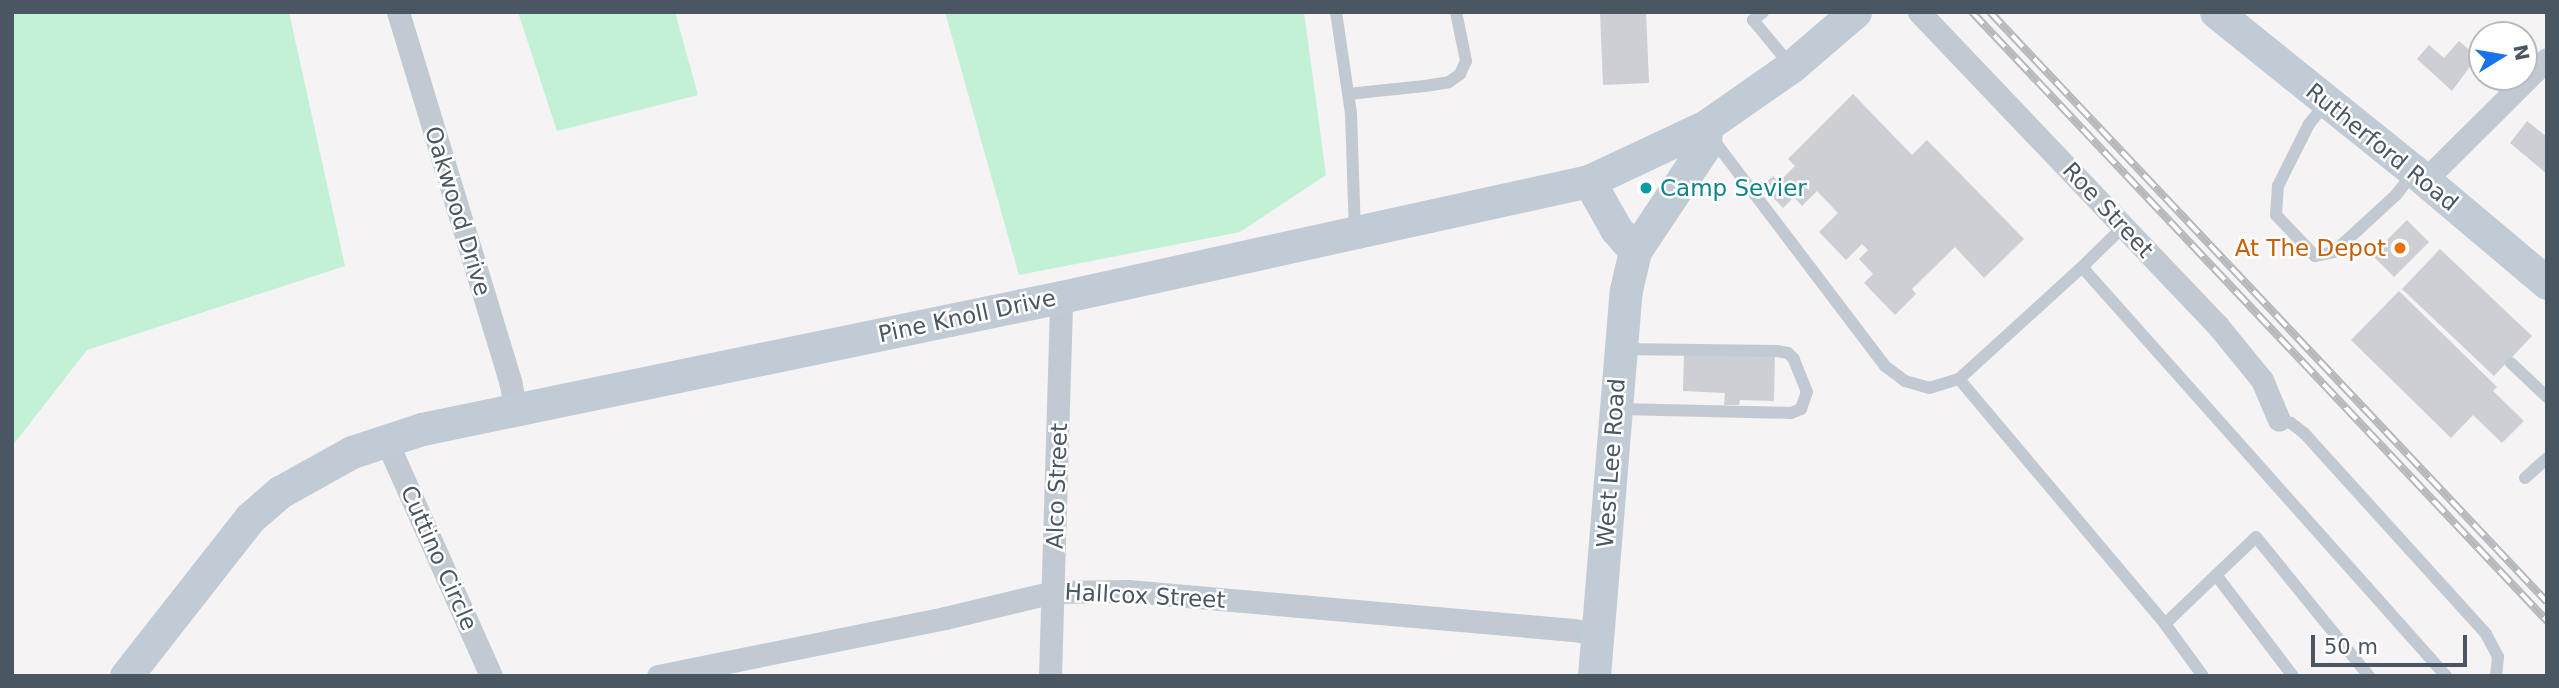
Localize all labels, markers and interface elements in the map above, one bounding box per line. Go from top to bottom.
north arrow [2468,21,2538,91]
text: N [2509,42,2534,62]
street label: Rutherford Road [2300,77,2464,217]
street label: Oakwood Drive [419,123,497,299]
street label: Roe Street [2057,157,2159,263]
place label: Camp Sevier [1660,174,1807,202]
marker: Camp Sevier [1638,180,1654,196]
place label: At The Depot [2235,234,2386,262]
marker: At The Depot [2392,240,2408,256]
street label: Pine Knoll Drive [876,284,1058,348]
street label: West Lee Road [1591,377,1631,549]
street label: Alco Street [1041,423,1073,549]
street label: Cuttino Circle [395,481,483,635]
street label: Hallcox Street [1064,578,1226,614]
scale bar [2314,622,2470,666]
text: 50 m [2324,635,2378,659]

